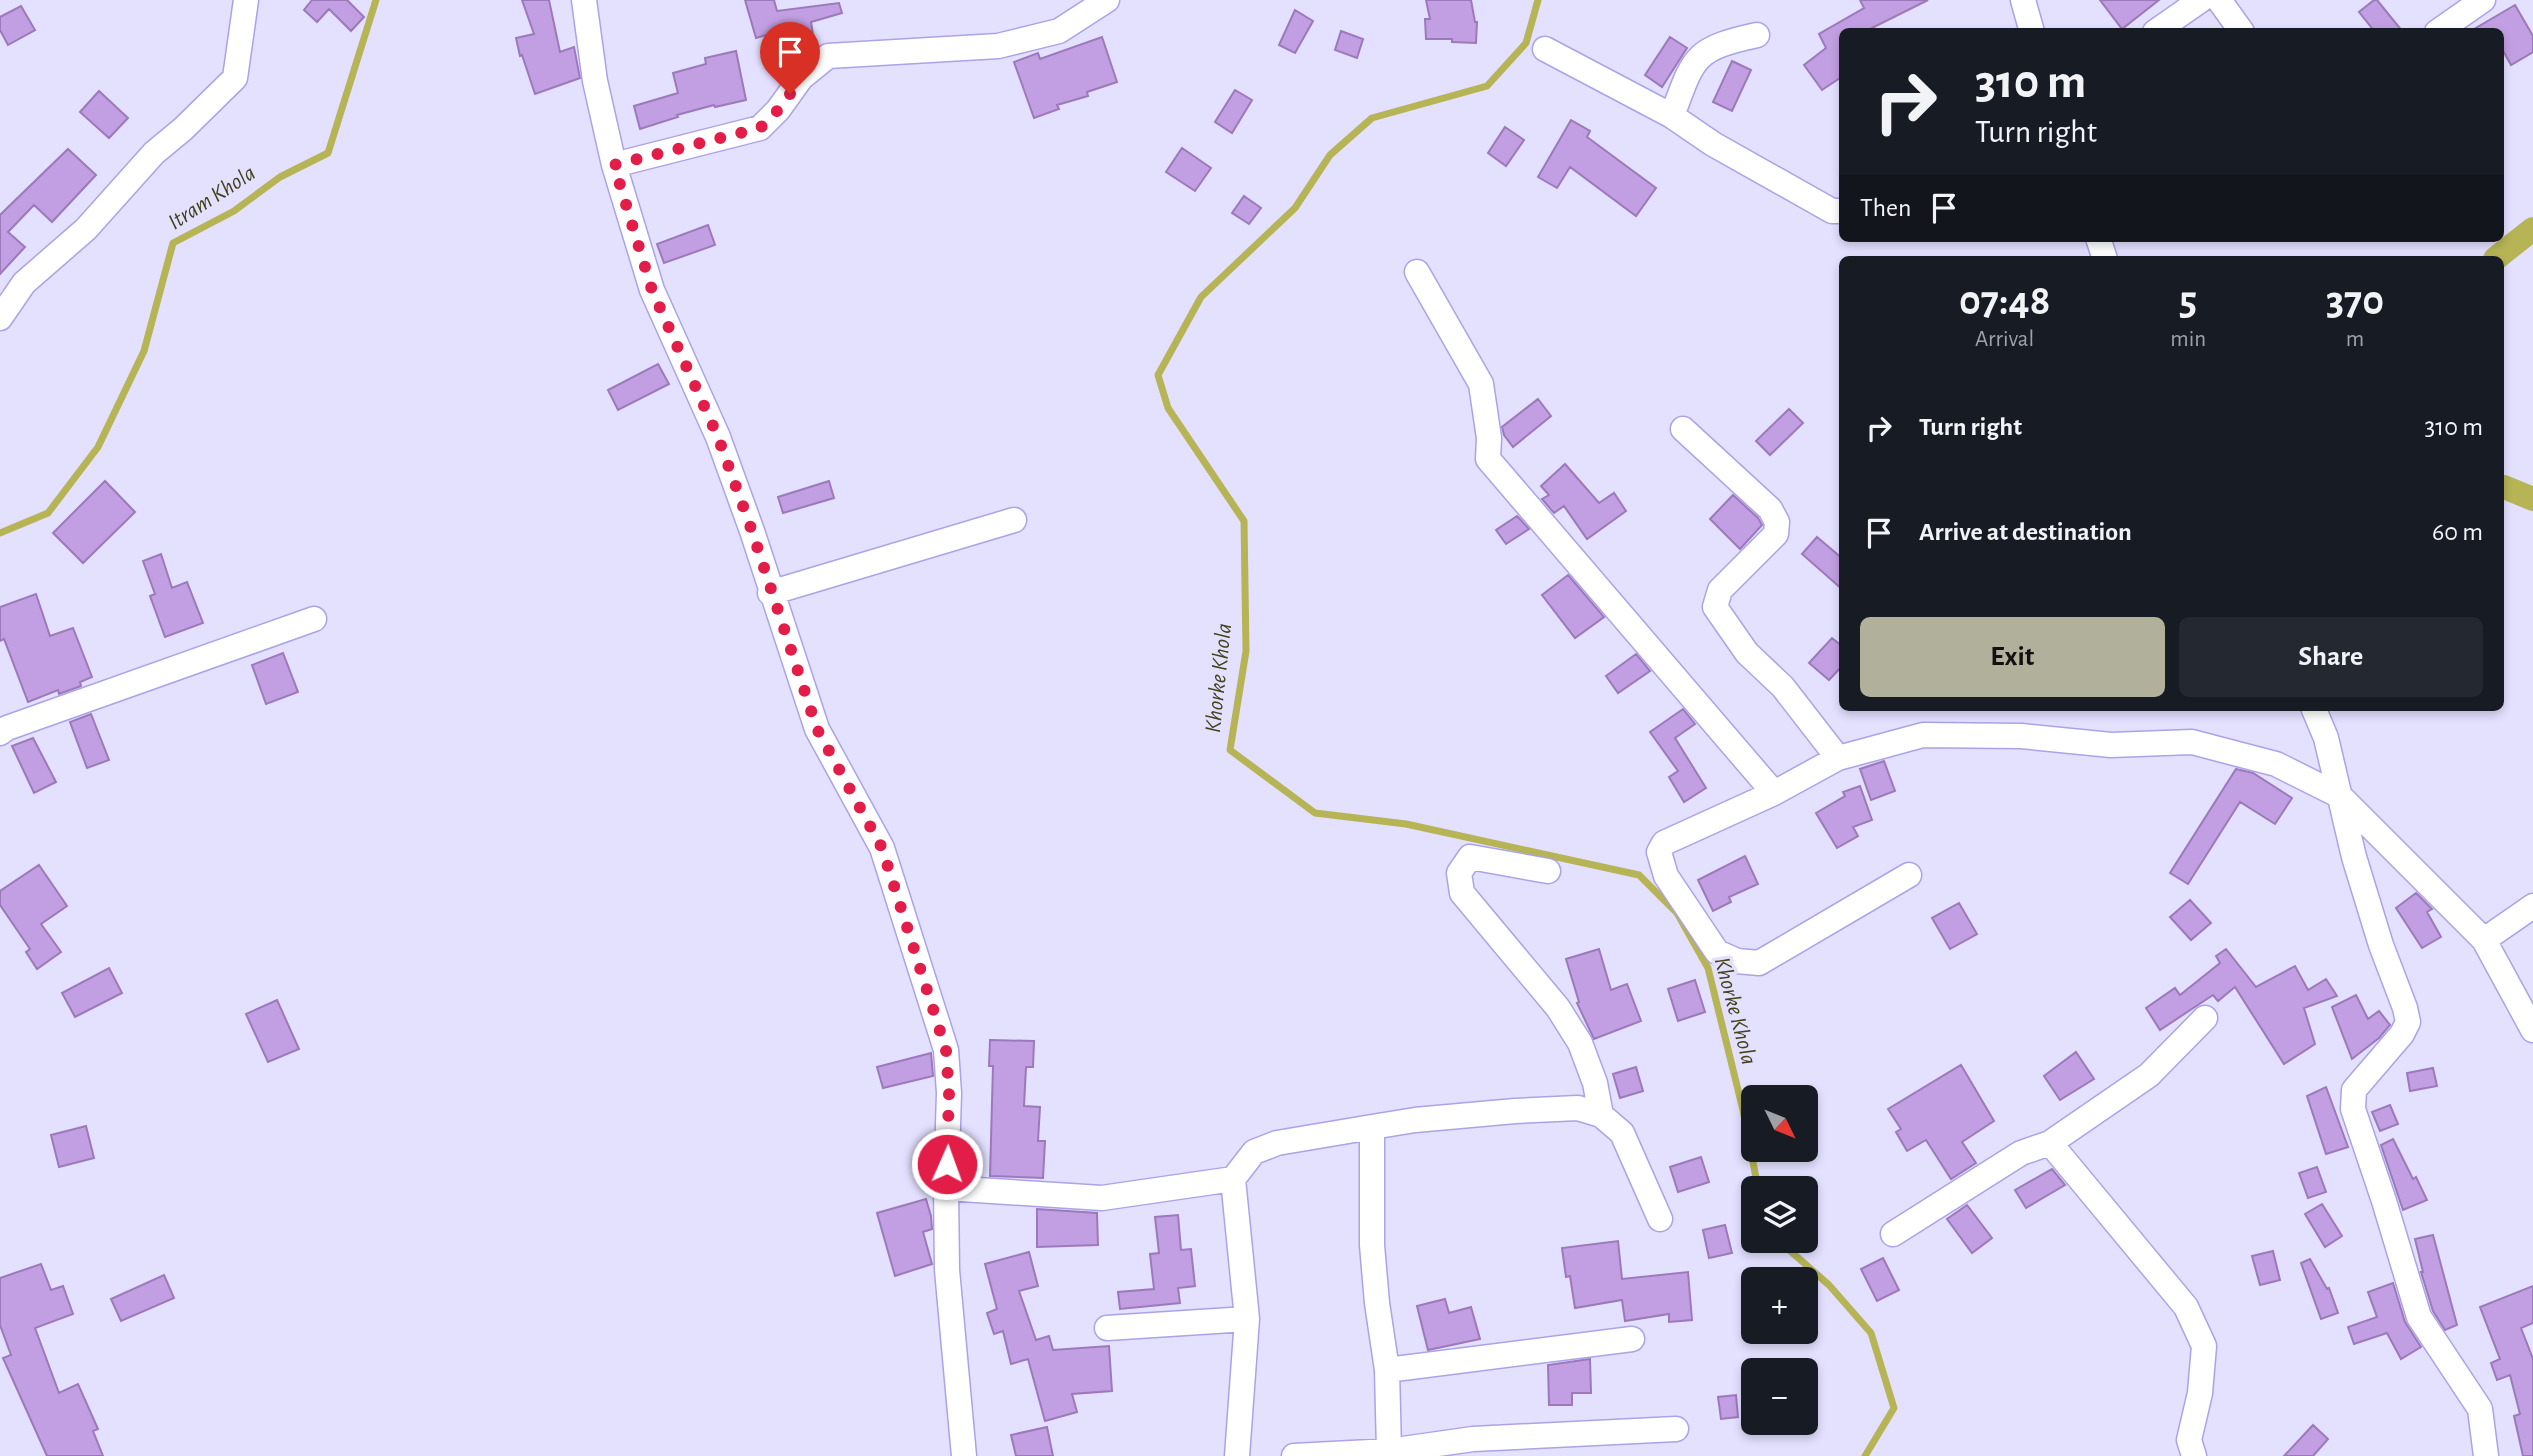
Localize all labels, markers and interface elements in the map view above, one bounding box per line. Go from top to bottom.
pin [760,22,820,94]
icon: arrive [771,33,809,71]
icon: right [1860,56,1951,147]
text: 310 m [1975,58,2086,107]
text: Turn right [1975,116,2097,148]
water label: Itram Khola [164,161,260,235]
icon: arrive [1925,189,1963,227]
text: Then [1860,195,1911,221]
text: 07:48 [1959,280,2050,322]
text: 5 [2179,280,2197,322]
text: 370 [2326,280,2384,322]
text: Arrival [1975,328,2034,351]
text: min [2170,328,2206,351]
text: m [2346,328,2364,351]
icon: right [1860,409,1898,447]
text: Turn right [1919,414,2022,440]
text: 310 m [2425,414,2483,440]
icon: arrive [1860,514,1898,552]
text: Arrive at destination [1919,519,2132,545]
text: 60 m [2432,519,2483,545]
button: Exit [1860,617,2165,697]
button: Share [2179,617,2483,697]
water label: Khorke Khola [1202,622,1236,734]
water label: Khorke Khola [1710,955,1760,1067]
north arrow [1741,1085,1818,1162]
map controls [1741,1085,1818,1435]
position arrow [910,1127,984,1201]
button: layers [1741,1176,1818,1253]
button: + [1741,1267,1818,1344]
button: − [1741,1358,1818,1435]

